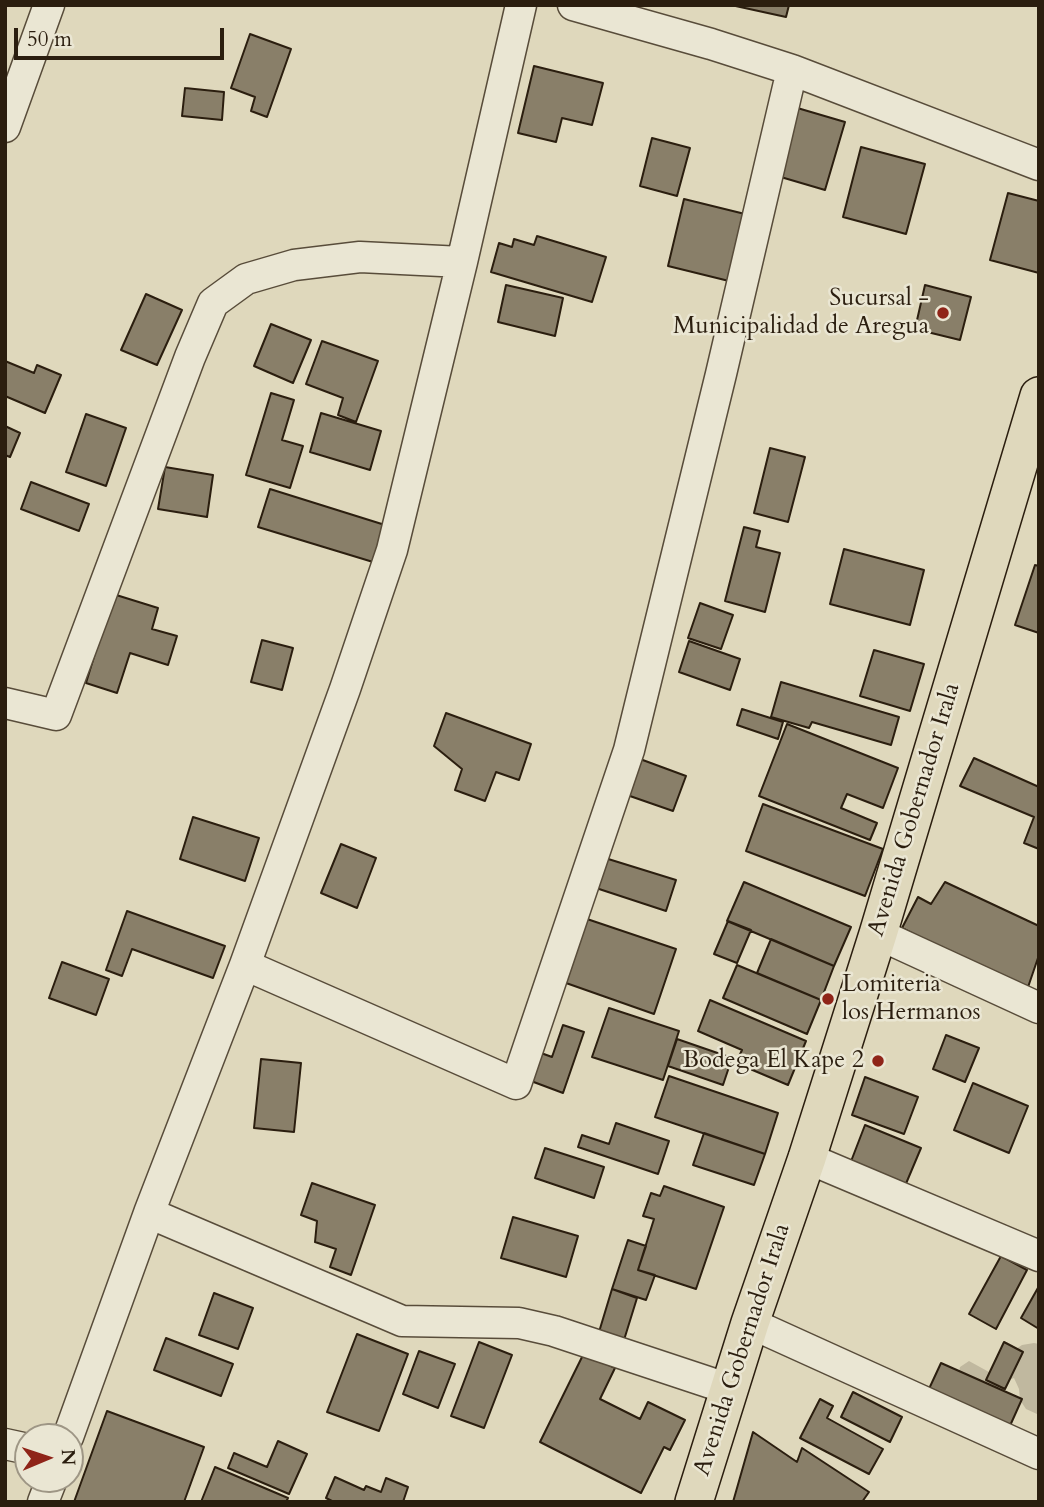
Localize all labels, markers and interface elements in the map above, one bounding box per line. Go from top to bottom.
scale bar [18,14,228,58]
text: 50 m [27,25,72,54]
place label: Sucursal - Municipalidad de Aregua [673,285,929,341]
marker: Sucursal - Municipalidad de Aregua [935,305,951,321]
street label: Avenida Gobernador Irala [863,680,967,940]
place label: Lomiteria los Hermanos [842,971,981,1027]
marker: Lomiteria los Hermanos [820,991,836,1007]
place label: Bodega El Kape 2 [683,1047,864,1075]
marker: Bodega El Kape 2 [870,1053,886,1069]
street label: Avenida Gobernador Irala [689,1220,797,1480]
north arrow [14,1423,84,1493]
text: N [55,1449,81,1466]

